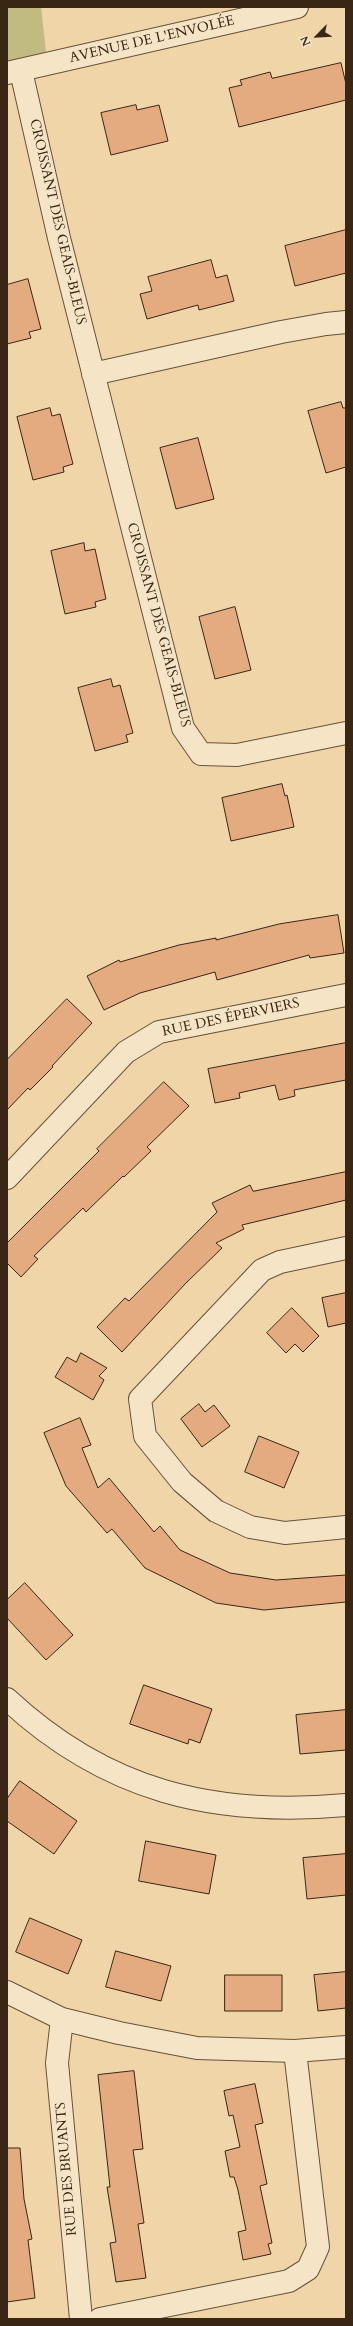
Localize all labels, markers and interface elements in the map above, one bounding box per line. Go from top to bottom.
street label: AVENUE DE L'ENVOLÉE [68,13,236,67]
north arrow [297,16,337,56]
text: N [297,34,314,49]
street label: CROISSANT DES GEAIS-BLEUS [25,117,89,327]
street label: CROISSANT DES GEAIS-BLEUS [123,521,193,729]
street label: RUE DES ÉPERVIERS [161,995,301,1041]
street label: RUE DES BRUANTS [53,2101,81,2237]

